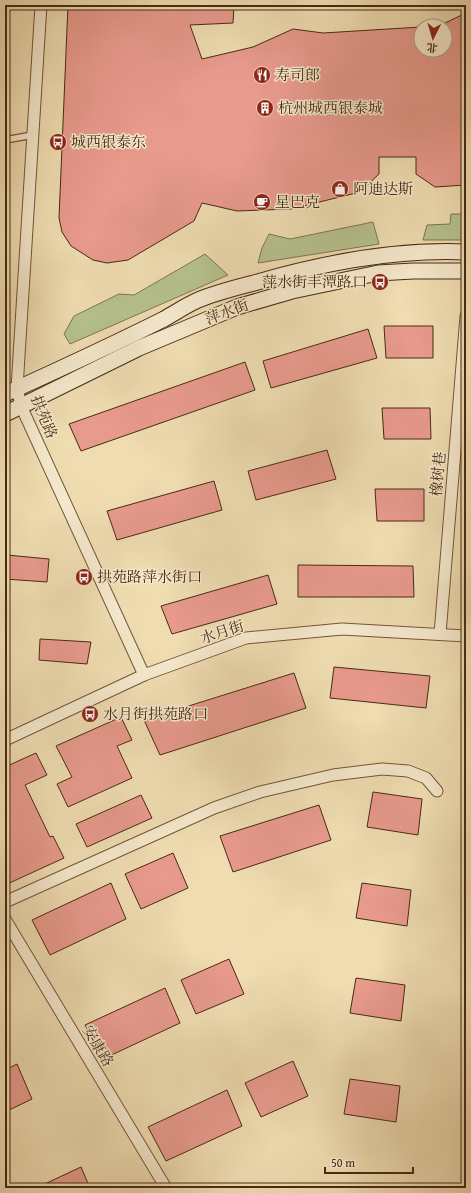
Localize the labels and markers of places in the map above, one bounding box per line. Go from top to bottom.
place label: 寿司郎 [275,64,320,85]
restaurant icon: 寿司郎 [252,65,272,85]
place label: 杭州城西银泰城 [278,97,383,118]
building icon: 杭州城西银泰城 [255,98,275,118]
place label: 城西银泰东 [71,131,146,152]
bus stop icon: 城西银泰东 [48,132,68,152]
place label: 阿迪达斯 [353,178,413,199]
shop icon: 阿迪达斯 [330,179,350,199]
place label: 星巴克 [275,191,320,212]
cafe icon: 星巴克 [252,192,272,212]
place label: 萍水街丰潭路口 [262,271,367,292]
bus stop icon: 萍水街丰潭路口 [370,272,390,292]
place label: 拱苑路萍水街口 [97,566,202,587]
bus stop icon: 拱苑路萍水街口 [74,567,94,587]
place label: 水月街拱苑路口 [103,703,208,724]
bus stop icon: 水月街拱苑路口 [80,704,100,724]

